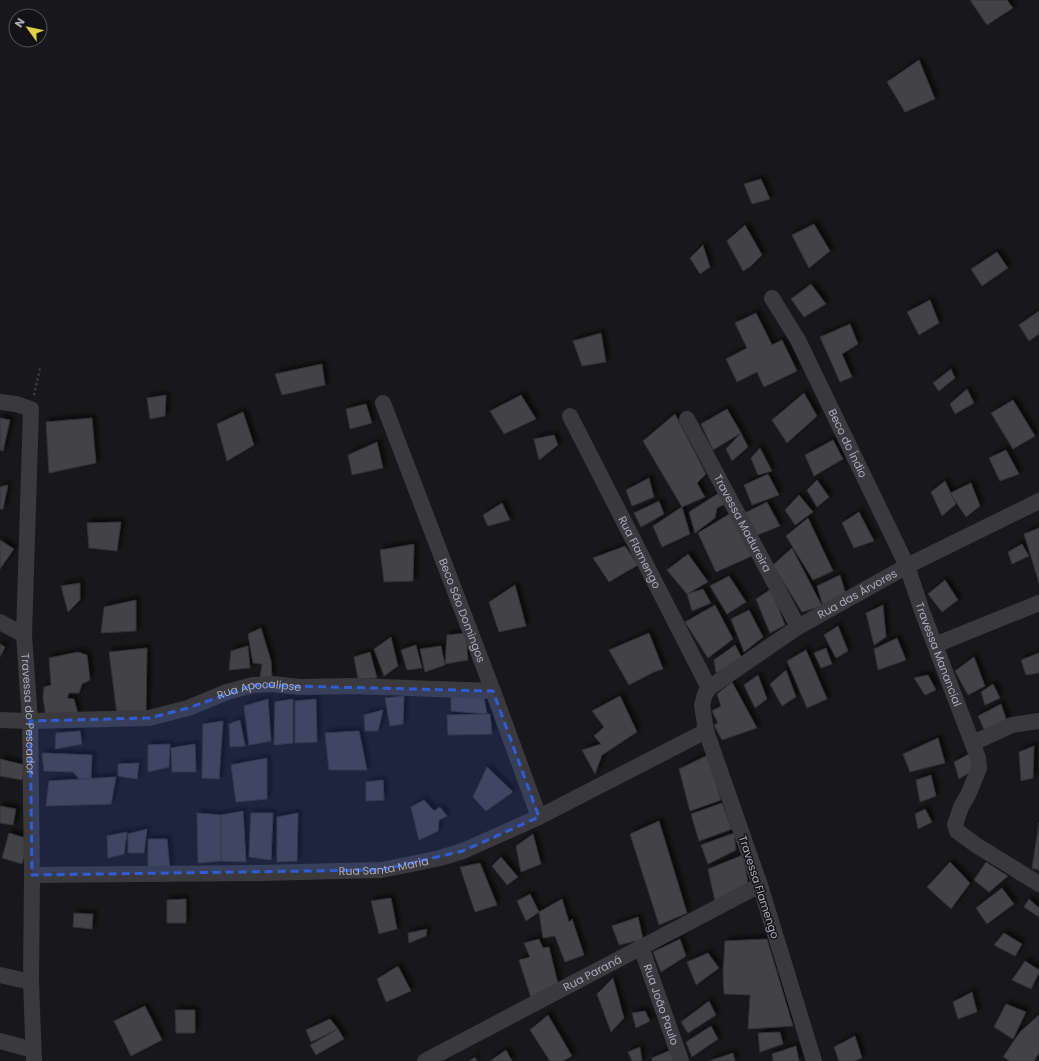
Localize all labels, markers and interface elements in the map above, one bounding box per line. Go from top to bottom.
north arrow [8,8,48,48]
text: N [11,15,29,30]
street label: Beco do Índio [824,406,871,480]
street label: Travessa Madureira [710,471,775,575]
street label: Rua Flamengo [614,513,665,591]
street label: Beco São Domingos [435,556,489,665]
street label: Rua das Árvores [814,565,900,623]
street label: Travessa Manancial [912,600,966,709]
street label: Travessa do Pescador [17,653,39,775]
street label: Rua Apocalipse [214,676,302,703]
street label: Travessa Flamengo [735,833,783,941]
street label: Rua Santa Maria [338,853,430,879]
street label: Rua Paraná [560,951,624,995]
street label: Rua João Paulo [640,962,683,1047]

